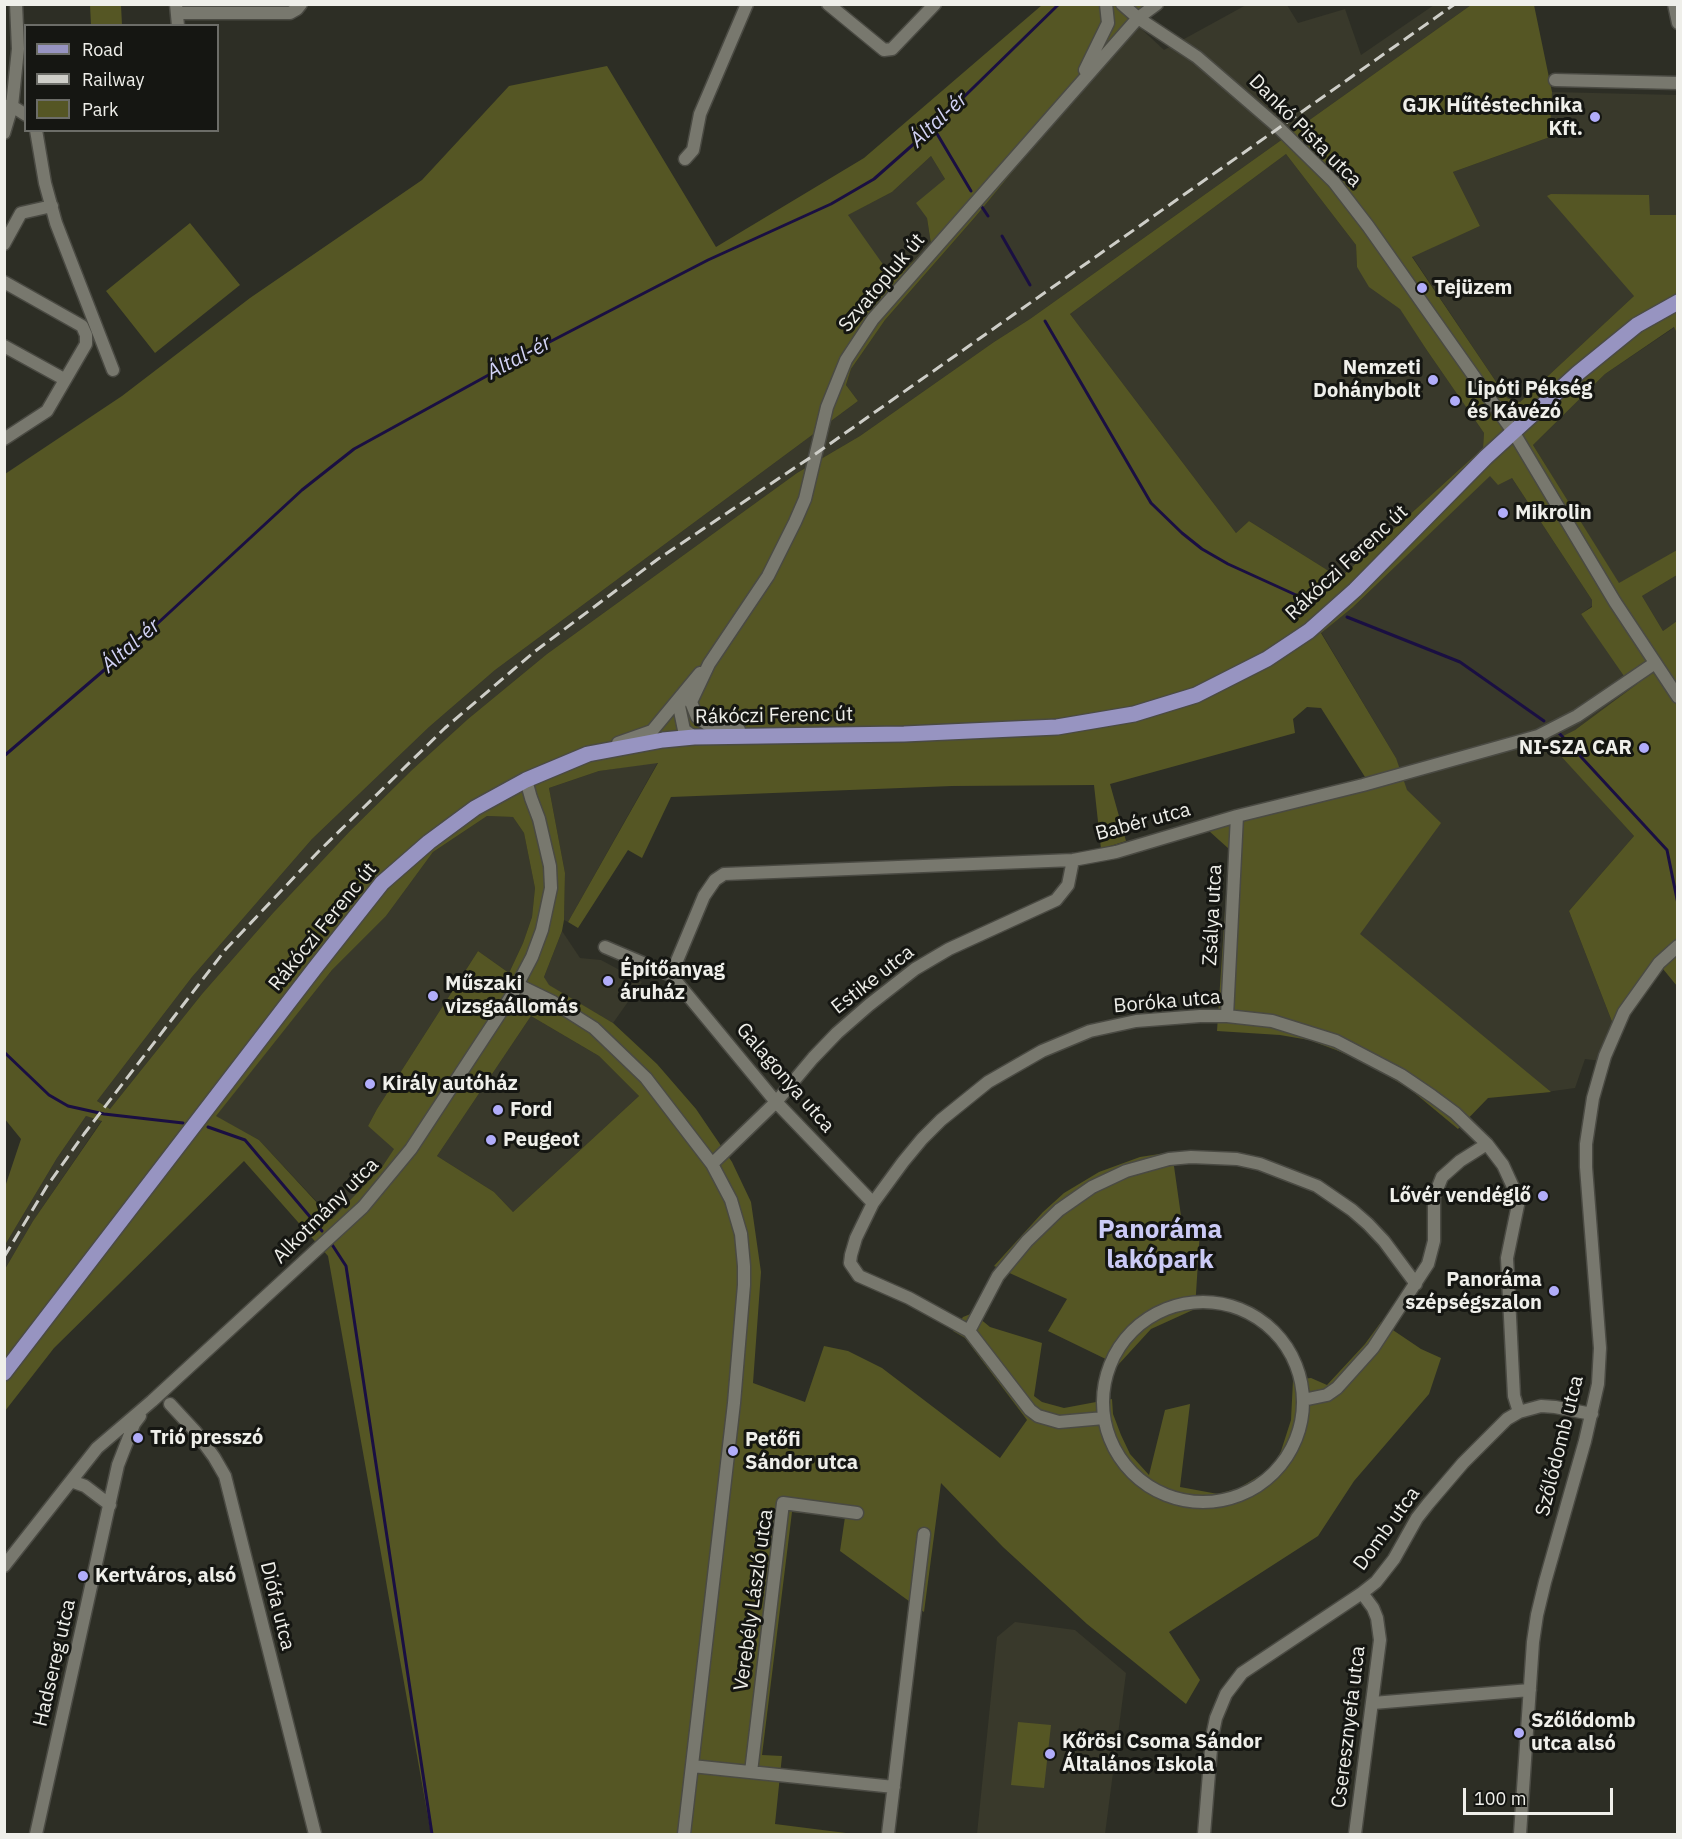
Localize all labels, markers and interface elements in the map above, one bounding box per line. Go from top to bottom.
legend [24,24,219,132]
text: Road [82,38,123,61]
text: Railway [82,68,144,91]
street label: Dankó Pista utca [1244,70,1366,192]
water label: Által-ér [905,87,973,153]
place label: GJK Hűtéstechnika Kft. [1402,94,1583,141]
text: Park [82,98,118,121]
marker: GJK Hűtéstechnika Kft. [1588,110,1602,124]
street label: Szvatopluk út [834,229,930,337]
place label: Tejüzem [1434,276,1512,300]
marker: Tejüzem [1415,281,1429,295]
water label: Által-ér [482,331,556,385]
place label: Nemzeti Dohánybolt [1313,356,1421,403]
marker: Nemzeti Dohánybolt [1426,373,1440,387]
place label: Lipóti Pékség és Kávézó [1467,377,1592,424]
marker: Lipóti Pékség és Kávézó [1448,394,1462,408]
street label: Rákóczi Ferenc út [1281,500,1413,626]
place label: Mikrolin [1515,501,1592,525]
marker: Mikrolin [1496,506,1510,520]
water label: Által-ér [96,614,166,678]
street label: Rákóczi Ferenc út [695,703,853,729]
place label: NI-SZA CAR [1519,736,1632,760]
marker: NI-SZA CAR [1637,741,1651,755]
street label: Babér utca [1093,798,1193,846]
street label: Rákóczi Ferenc út [264,858,382,996]
street label: Zsálya utca [1198,864,1228,966]
street label: Estike utca [827,940,919,1020]
place label: Építőanyag áruház [620,958,725,1005]
place label: Műszaki vizsgaállomás [445,972,578,1019]
marker: Építőanyag áruház [601,974,615,988]
street label: Boróka utca [1112,985,1222,1019]
marker: Műszaki vizsgaállomás [426,989,440,1003]
street label: Galagonya utca [731,1018,839,1138]
place label: Király autóház [382,1072,518,1096]
marker: Király autóház [363,1077,377,1091]
place label: Ford [510,1098,552,1122]
marker: Ford [491,1103,505,1117]
place label: Peugeot [503,1128,580,1152]
marker: Peugeot [484,1133,498,1147]
street label: Alkotmány utca [268,1153,384,1269]
place label: Lővér vendéglő [1389,1184,1531,1208]
marker: Lővér vendéglő [1536,1189,1550,1203]
district label: Panoráma lakópark [1098,1214,1222,1276]
place label: Panoráma szépségszalon [1405,1268,1542,1315]
marker: Panoráma szépségszalon [1547,1284,1561,1298]
street label: Szőlődomb utca [1531,1373,1589,1519]
place label: Trió presszó [150,1426,263,1450]
place label: Petőfi Sándor utca [745,1428,858,1475]
marker: Trió presszó [131,1431,145,1445]
marker: Petőfi Sándor utca [726,1444,740,1458]
street label: Domb utca [1349,1483,1425,1575]
street label: Verebély László utca [729,1508,779,1692]
street label: Diófa utca [254,1559,300,1653]
place label: Kertváros, alsó [95,1564,236,1588]
marker: Kertváros, alsó [76,1569,90,1583]
street label: Hadsereg utca [29,1597,81,1729]
street label: Cseresznyefa utca [1327,1645,1371,1809]
place label: Szőlődomb utca alsó [1531,1709,1636,1756]
marker: Szőlődomb utca alsó [1512,1726,1526,1740]
place label: Kőrösi Csoma Sándor Általános Iskola [1062,1730,1262,1777]
marker: Kőrösi Csoma Sándor Általános Iskola [1043,1747,1057,1761]
scale bar [1466,1776,1616,1814]
text: 100 m [1474,1787,1526,1810]

